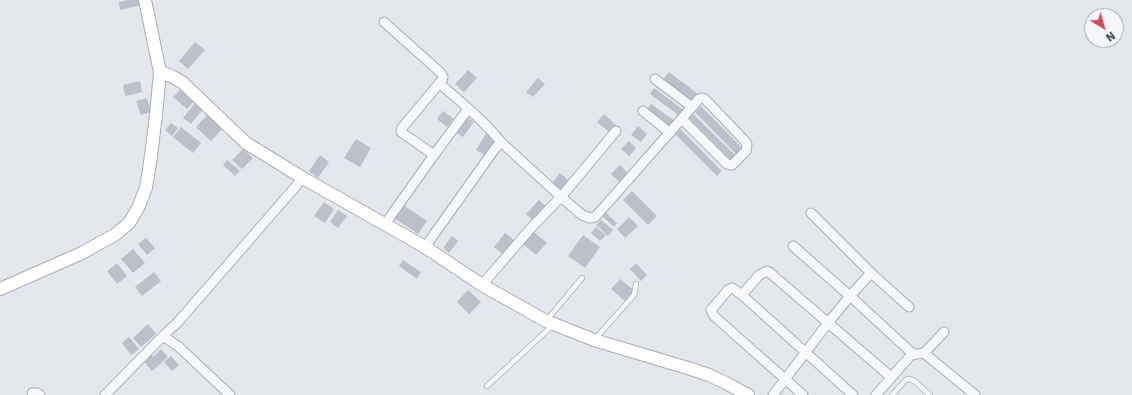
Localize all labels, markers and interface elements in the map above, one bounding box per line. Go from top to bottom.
north arrow [1084,8,1124,48]
text: N [1104,30,1118,45]

